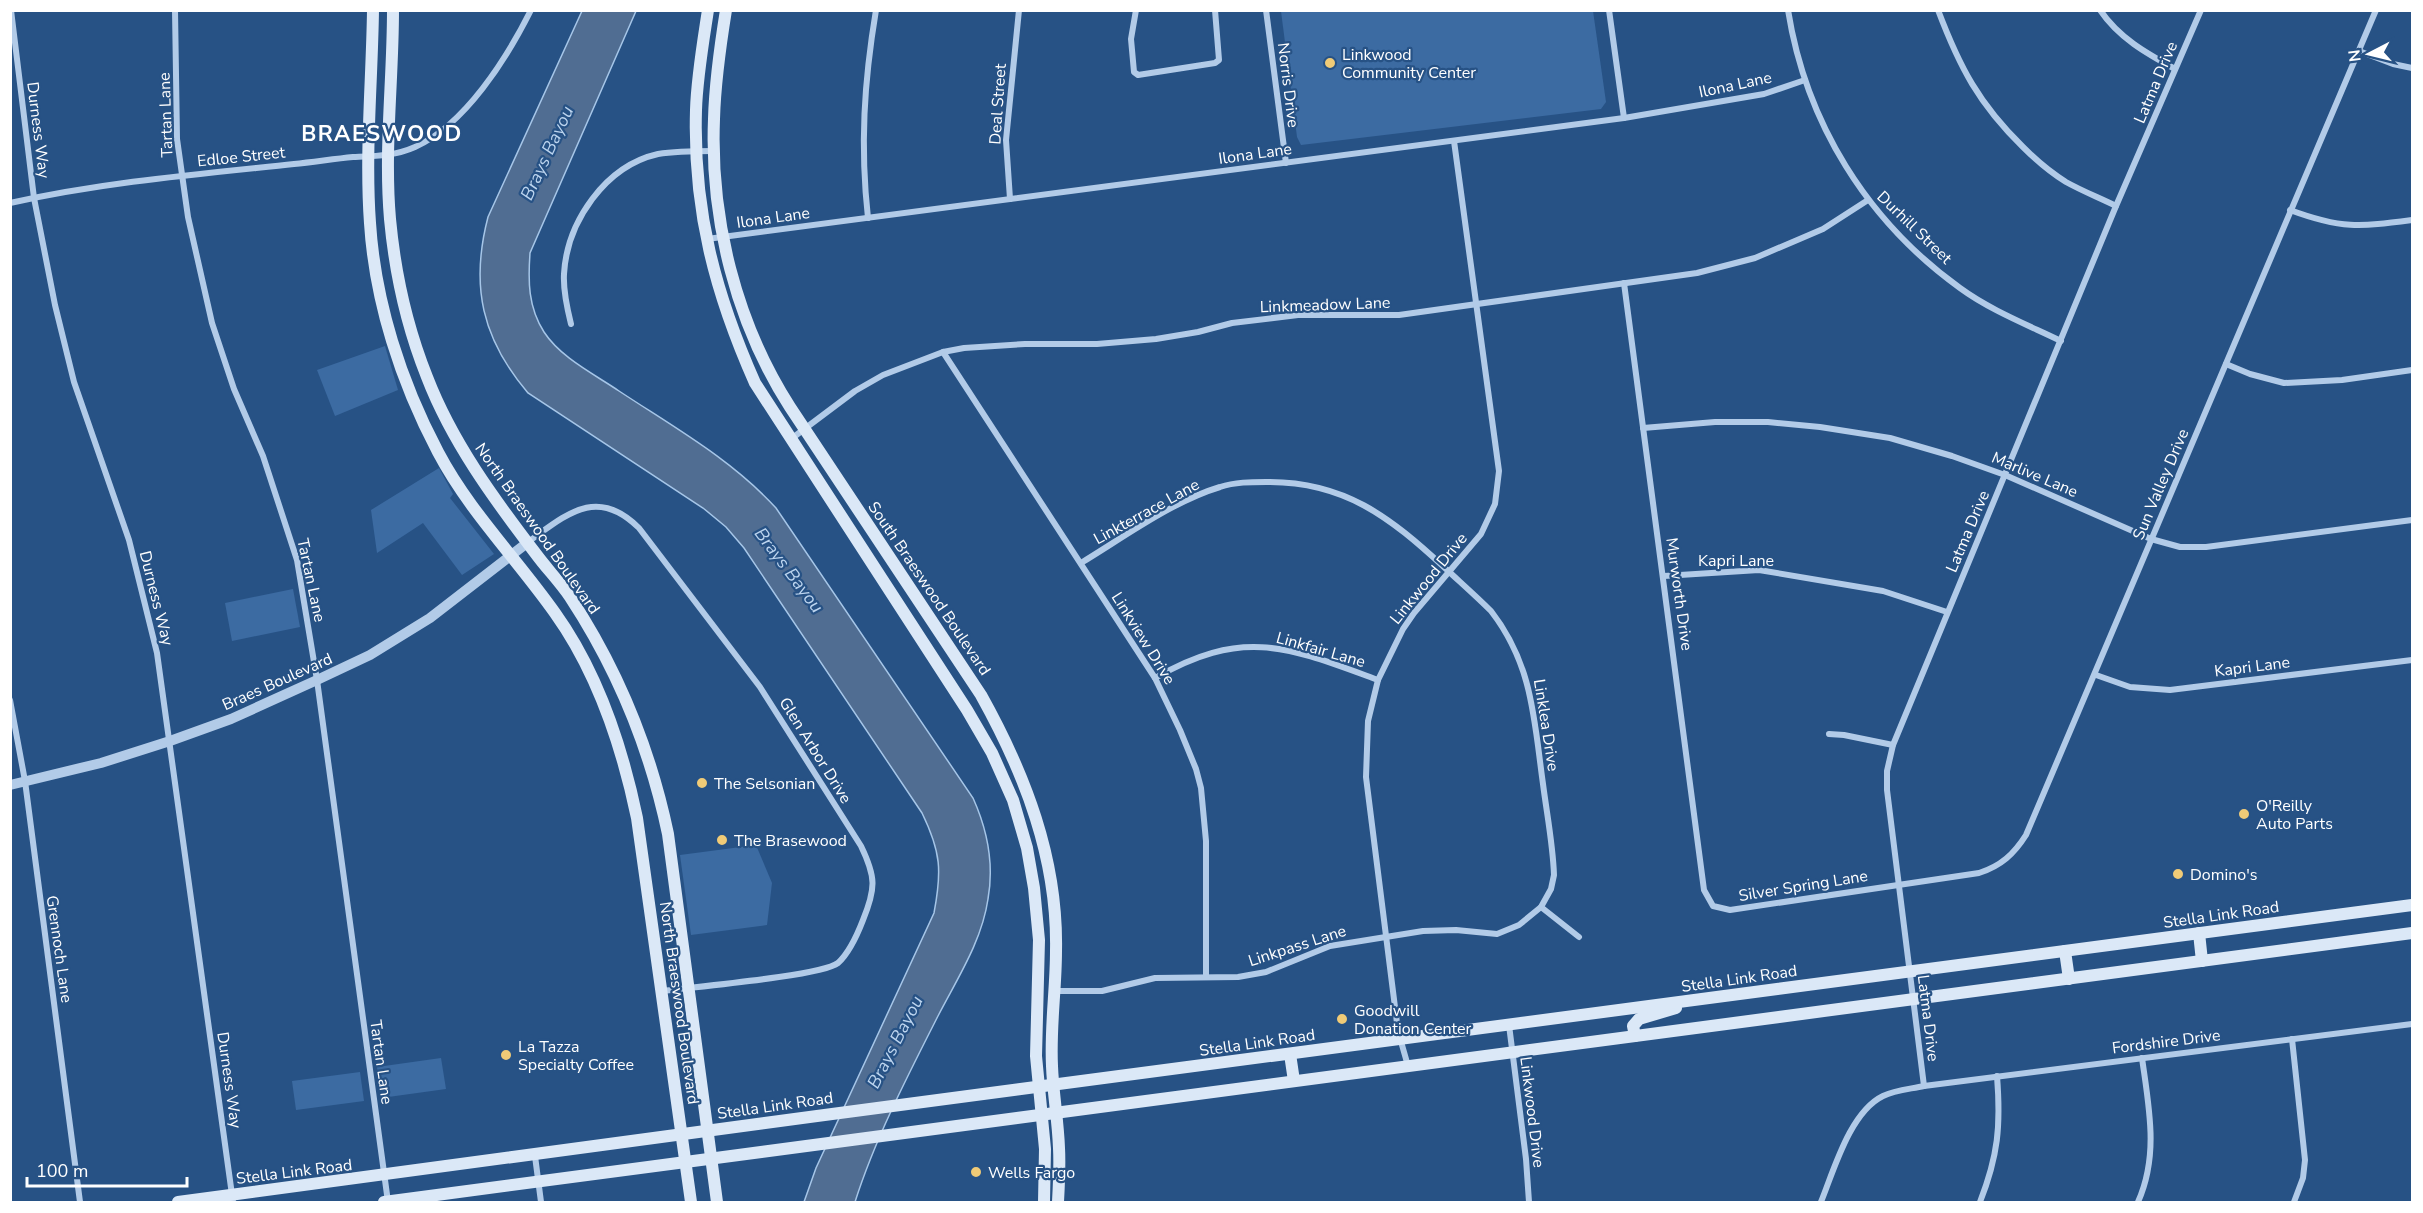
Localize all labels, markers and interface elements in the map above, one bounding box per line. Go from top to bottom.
north arrow [2339,24,2399,84]
street label: Latma Drive [2129,38,2183,127]
street label: Norris Drive [1272,41,1304,129]
place label: Linkwood Community Center [1342,44,1476,84]
text: N [2343,48,2367,63]
marker: Linkwood Community Center [1323,56,1337,70]
street label: Deal Street [984,62,1012,145]
street label: Ilona Lane [1697,67,1774,103]
street label: Tartan Lane [154,72,178,158]
street label: Durness Way [21,81,55,180]
water label: Brays Bayou [515,102,579,204]
district label: BRAESWOOD [301,119,463,149]
street label: Ilona Lane [1217,138,1293,170]
street label: Edloe Street [196,141,287,173]
street label: Durhill Street [1872,186,1957,269]
street label: Ilona Lane [735,202,811,234]
street label: Linkmeadow Lane [1259,292,1391,318]
street label: Sun Valley Drive [2128,425,2194,543]
street label: North Braeswood Boulevard [470,438,605,619]
street label: Marlive Lane [1988,447,2081,503]
street label: Linkterrace Lane [1090,474,1203,550]
street label: Latma Drive [1941,487,1995,576]
street label: South Braeswood Boulevard [863,497,996,680]
water label: Brays Bayou [749,522,829,618]
street label: Linkwood Drive [1385,528,1472,629]
street label: Tartan Lane [291,536,331,624]
street label: Murworth Drive [1660,536,1698,652]
street label: Durness Way [134,549,179,649]
street label: Kapri Lane [1698,550,1774,572]
street label: Linkview Drive [1106,588,1180,689]
street label: Linkfair Lane [1274,627,1368,673]
street label: Braes Boulevard [219,648,336,716]
street label: Kapri Lane [2213,651,2291,683]
street label: Linklea Drive [1528,677,1564,773]
street label: Glen Arbor Drive [774,693,857,808]
place label: The Selsonian [714,773,815,795]
marker: The Selsonian [695,776,709,790]
place label: O'Reilly Auto Parts [2256,795,2333,835]
marker: O'Reilly Auto Parts [2237,807,2251,821]
place label: The Brasewood [734,830,847,852]
marker: The Brasewood [715,833,729,847]
place label: Domino's [2190,864,2257,886]
street label: Silver Spring Lane [1737,865,1869,907]
marker: Domino's [2171,867,2185,881]
street label: Grennoch Lane [41,894,77,1004]
street label: Stella Link Road [2162,896,2280,934]
street label: North Braeswood Boulevard [654,900,704,1106]
street label: Linkpass Lane [1246,920,1349,972]
street label: Stella Link Road [1680,960,1798,998]
street label: Latma Drive [1912,974,1944,1063]
water label: Brays Bayou [861,991,929,1093]
place label: Goodwill Donation Center [1354,1000,1472,1040]
marker: Goodwill Donation Center [1335,1012,1349,1026]
street label: Tartan Lane [364,1018,398,1106]
street label: Stella Link Road [1198,1024,1316,1062]
street label: Fordshire Drive [2111,1024,2222,1060]
street label: Durness Way [211,1031,247,1130]
place label: La Tazza Specialty Coffee [518,1036,634,1076]
marker: La Tazza Specialty Coffee [499,1048,513,1062]
street label: Linkwood Drive [1514,1055,1550,1169]
street label: Stella Link Road [716,1087,834,1125]
scale bar [27,1150,188,1188]
street label: Stella Link Road [235,1154,353,1190]
text: 100 m [36,1159,88,1183]
place label: Wells Fargo [988,1162,1075,1184]
marker: Wells Fargo [969,1165,983,1179]

